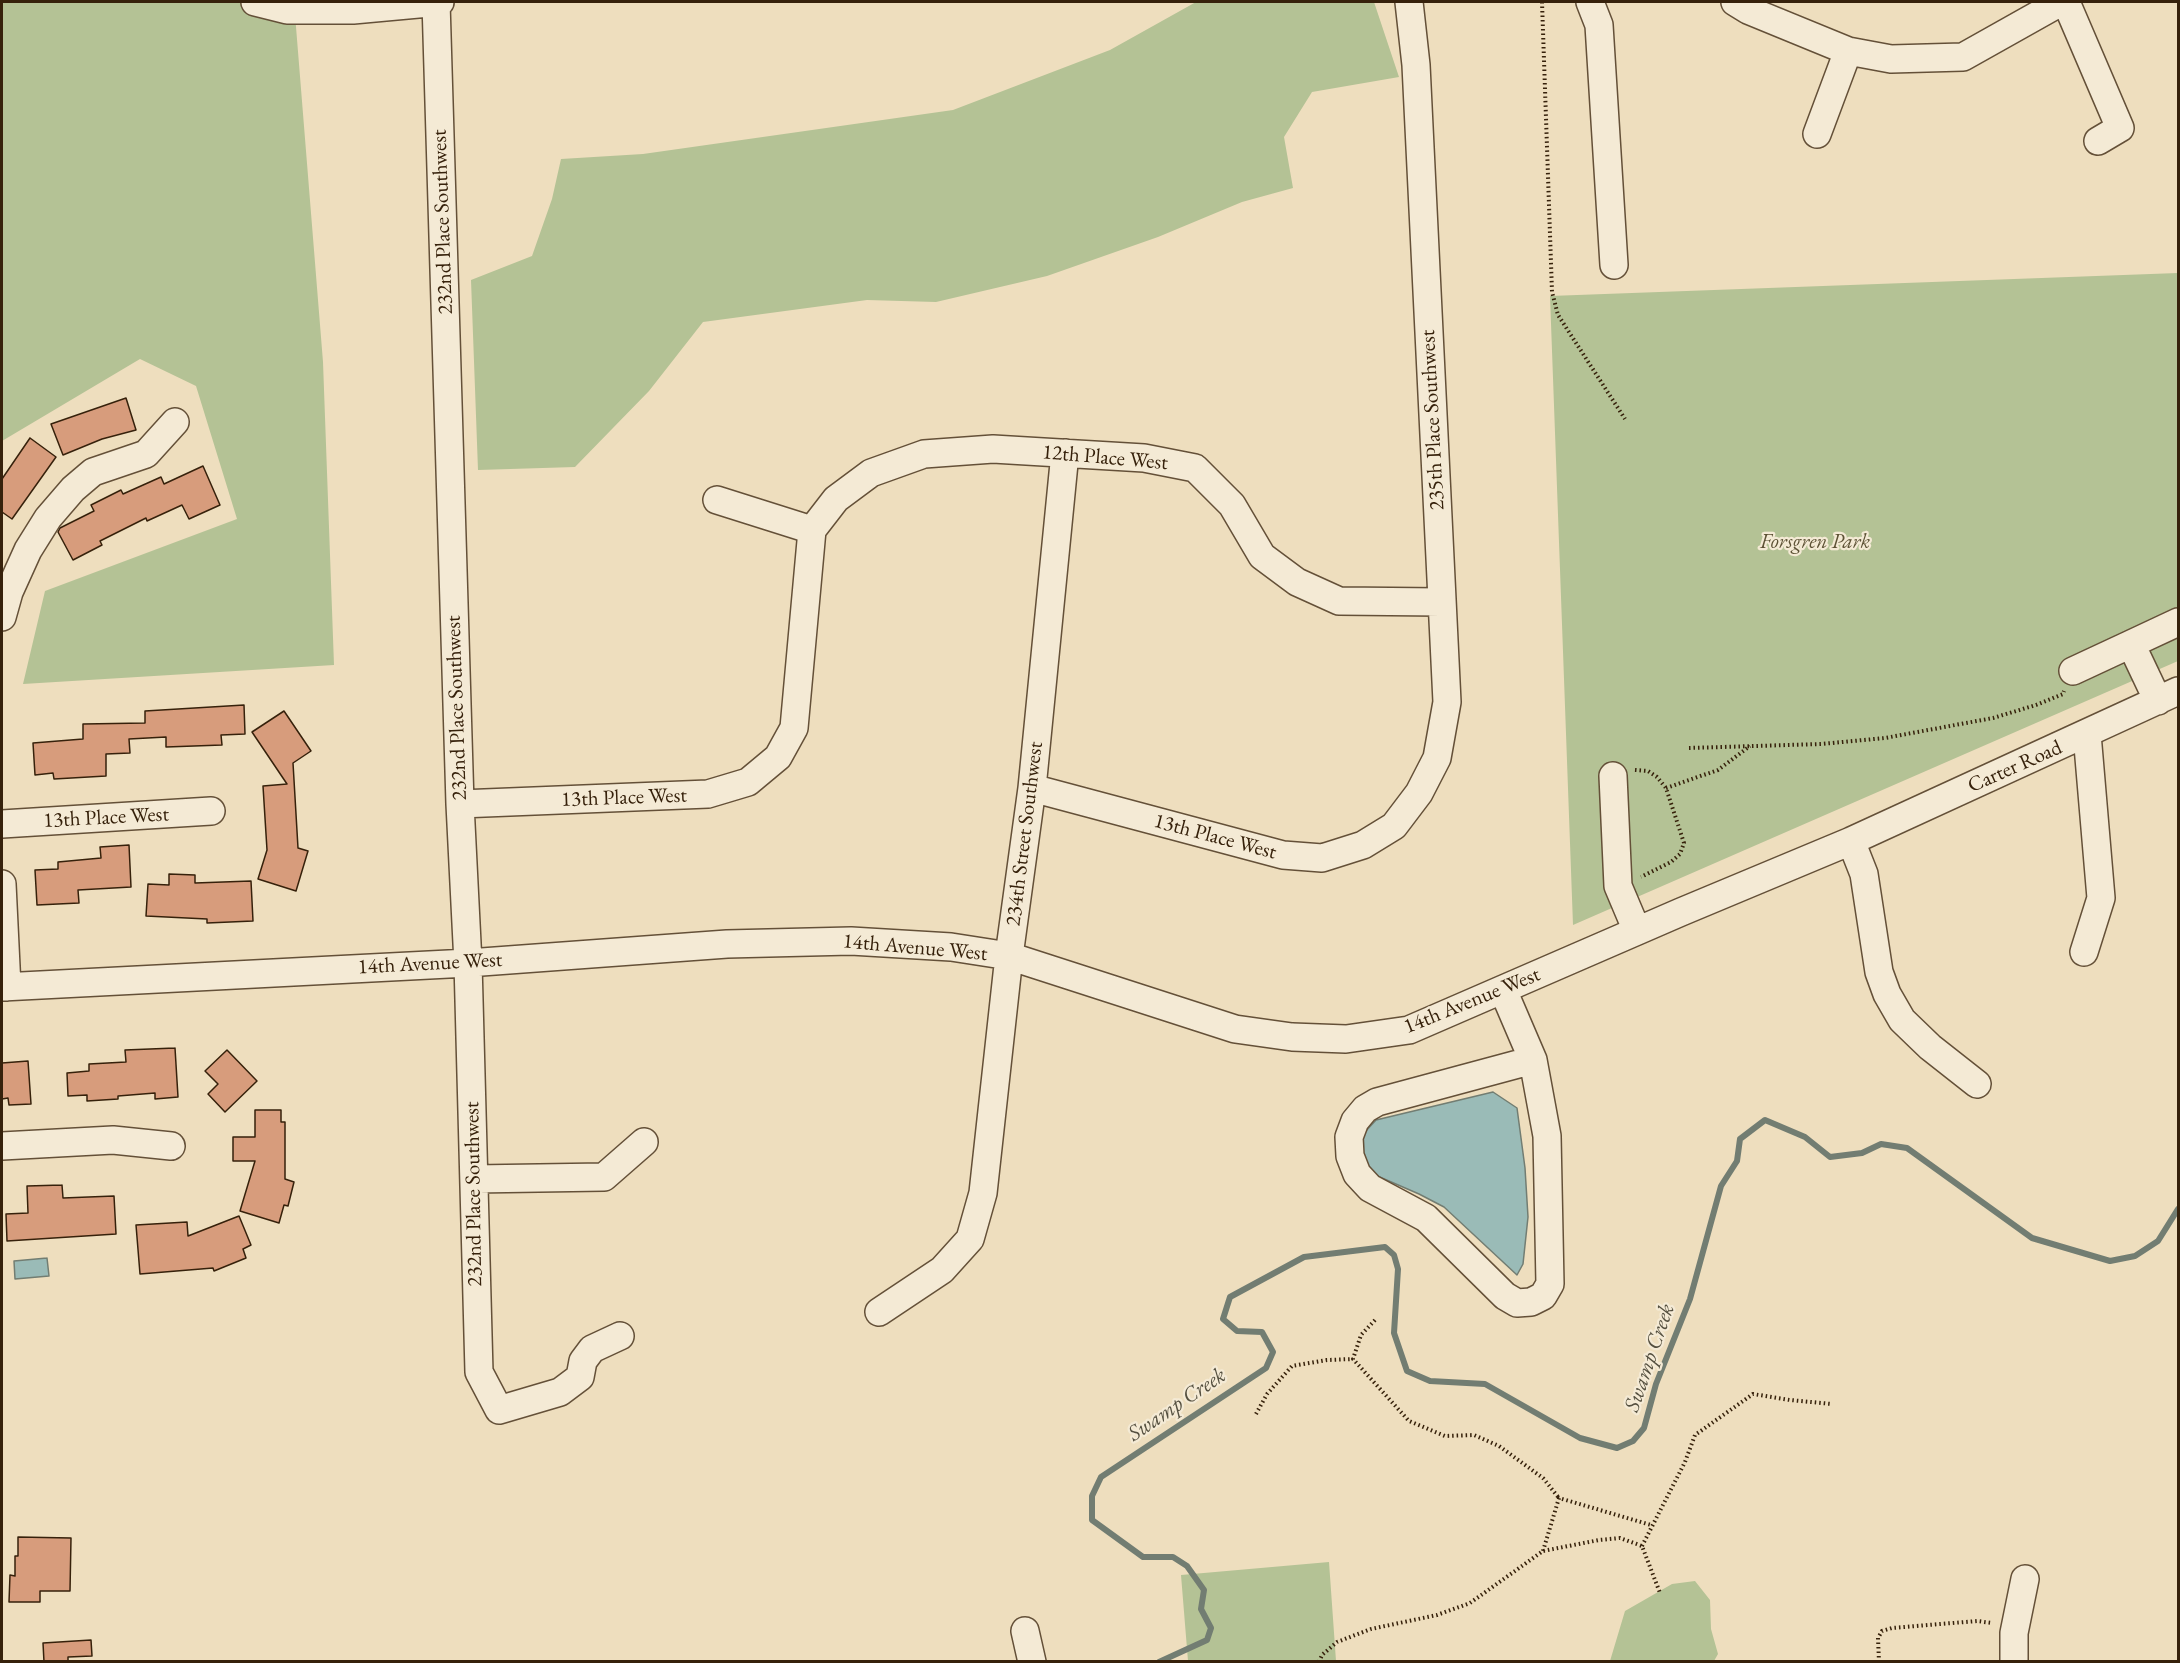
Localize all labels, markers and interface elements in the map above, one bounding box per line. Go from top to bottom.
street label: 232nd Place Southwest [427,129,459,315]
street label: 235th Place Southwest [1416,329,1450,511]
street label: 12th Place West [1041,440,1169,476]
park label: Forsgren Park [1760,529,1870,555]
street label: 232nd Place Southwest [441,615,473,801]
street label: Carter Road [1964,735,2066,799]
street label: 234th Street Southwest [1001,740,1049,928]
street label: 13th Place West [561,783,687,813]
street label: 13th Place West [42,802,170,834]
street label: 13th Place West [1151,809,1279,865]
street label: 14th Avenue West [842,929,988,967]
street label: 14th Avenue West [357,948,503,980]
street label: 14th Avenue West [1400,962,1544,1040]
street label: 232nd Place Southwest [460,1101,488,1287]
water label: Swamp Creek [1619,1301,1681,1415]
water label: Swamp Creek [1123,1363,1231,1447]

